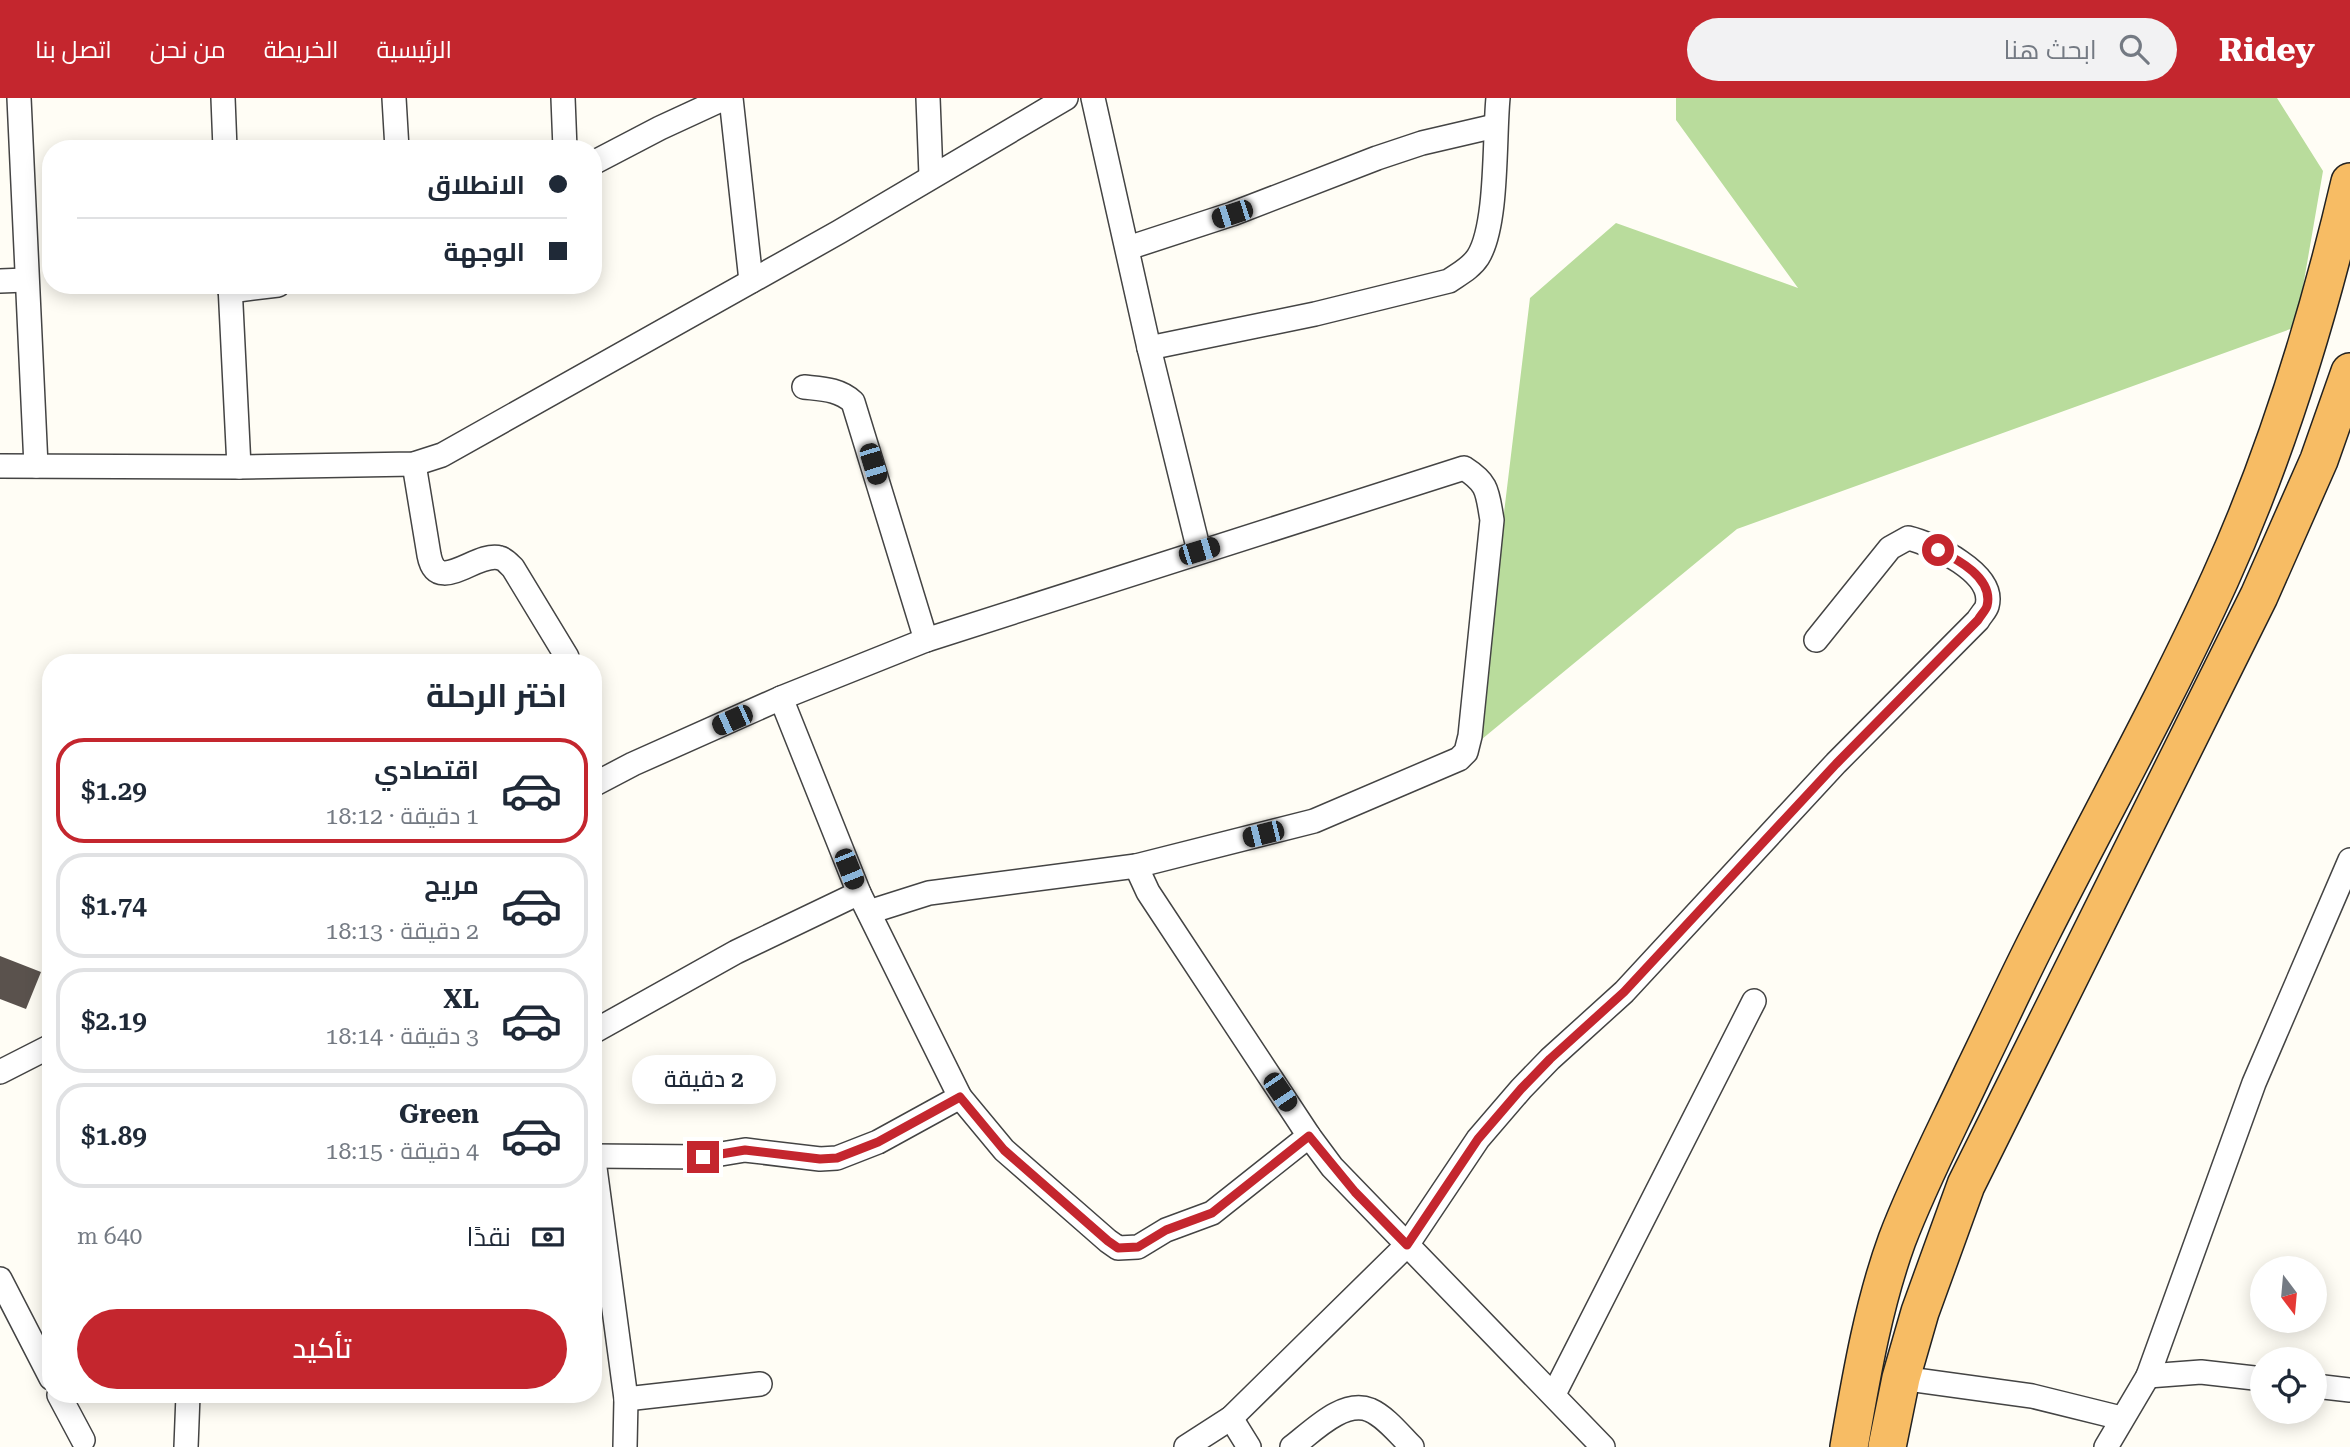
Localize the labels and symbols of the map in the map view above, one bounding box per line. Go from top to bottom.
car [1209,198,1256,230]
car [857,441,890,487]
route start [1922,534,1954,566]
car [1176,535,1223,567]
car [709,702,756,738]
car [1241,819,1286,849]
car [832,846,867,892]
callout: 2 دقيقة [631,1056,775,1104]
car [1260,1069,1301,1115]
route end [687,1141,719,1173]
north arrow [2250,1256,2328,1334]

